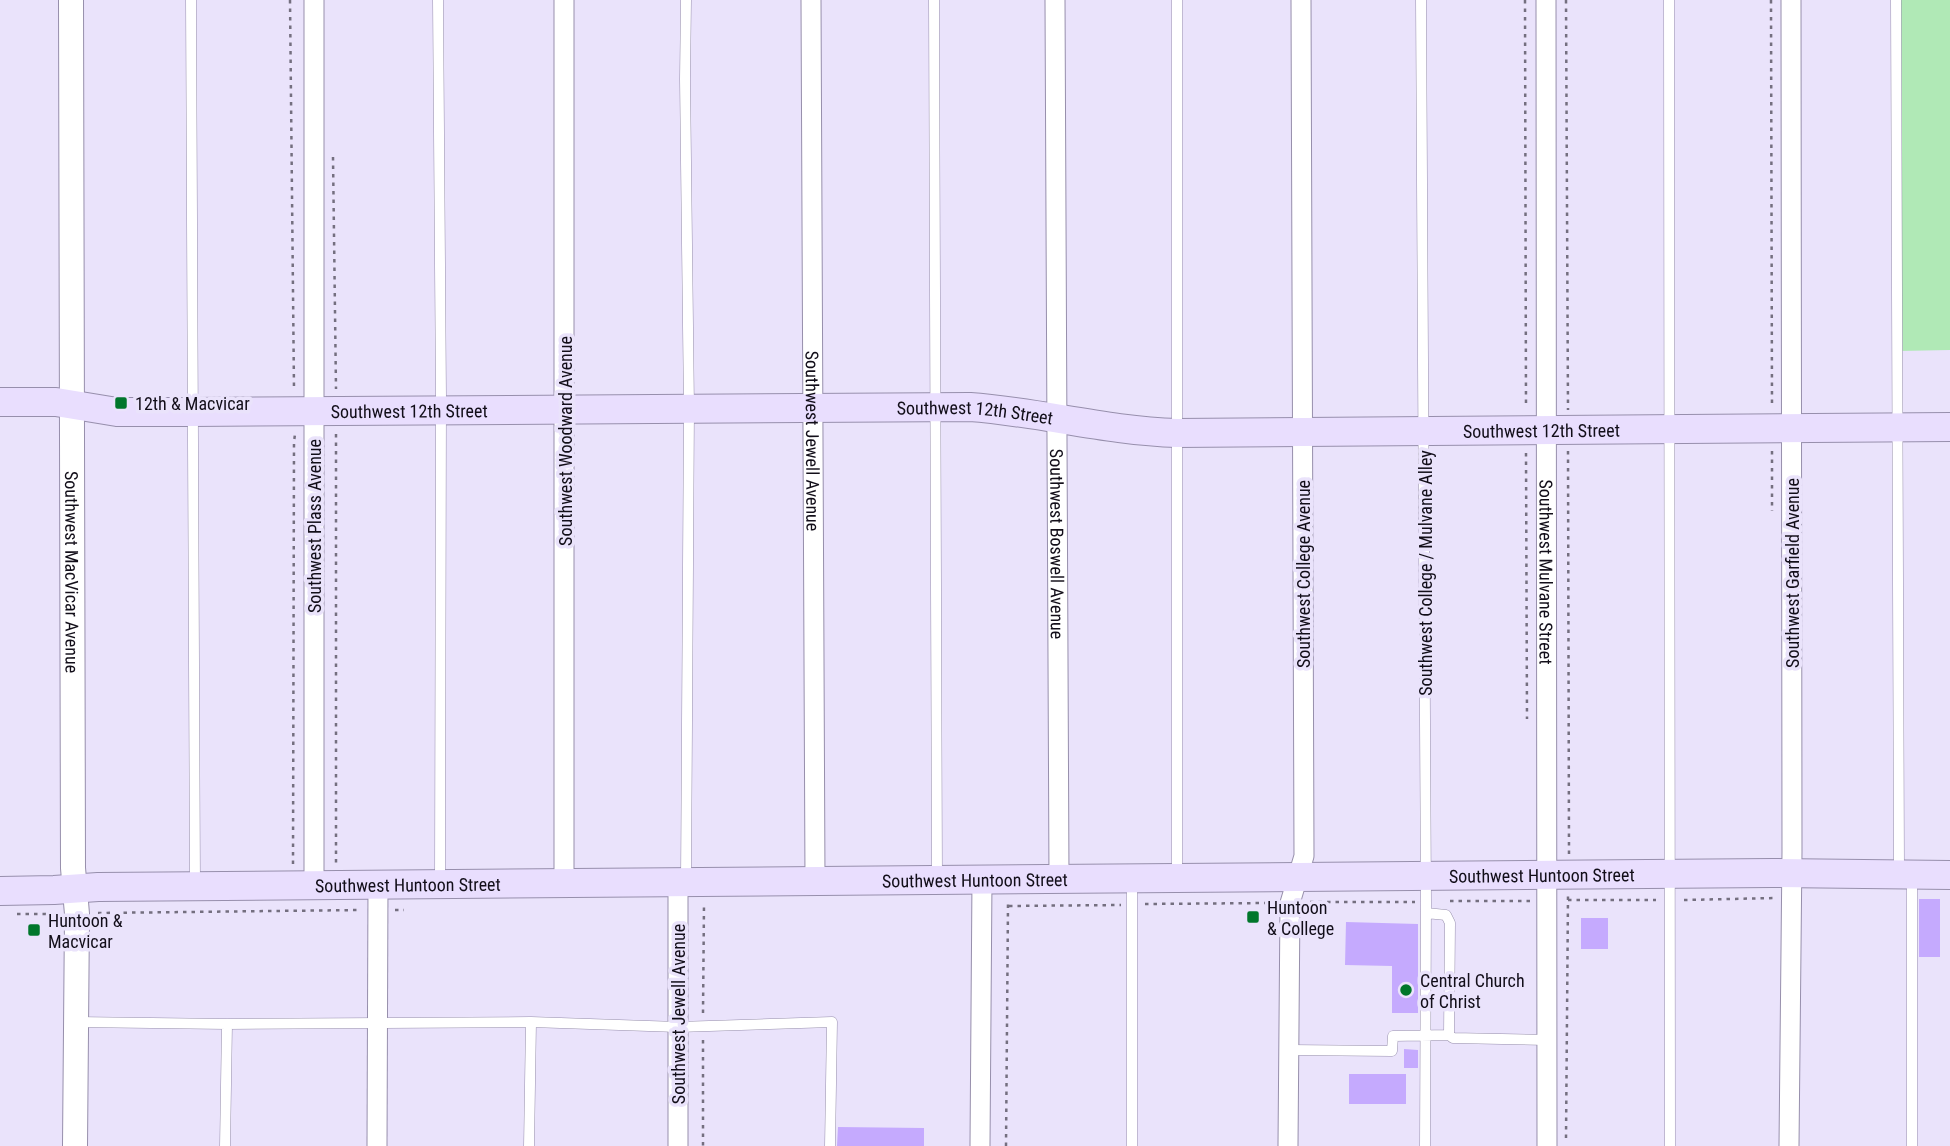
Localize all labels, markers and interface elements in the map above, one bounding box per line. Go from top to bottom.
street label: Southwest Woodward Avenue [555,336,576,546]
street label: Southwest Jewell Avenue [802,351,824,531]
place label: 12th & Macvicar [135,393,250,414]
marker: 12th & Macvicar [113,395,129,411]
street label: Southwest 12th Street [897,396,1055,428]
street label: Southwest 12th Street [331,400,488,422]
street label: Southwest 12th Street [1463,419,1620,441]
street label: Southwest Plass Avenue [304,439,325,613]
street label: Southwest Boswell Avenue [1047,449,1068,639]
street label: Southwest College / Mulvane Alley [1415,450,1436,696]
street label: Southwest MacVicar Avenue [62,471,83,673]
street label: Southwest Garfield Avenue [1782,478,1803,668]
street label: Southwest Mulvane Street [1536,479,1557,665]
street label: Southwest College Avenue [1293,480,1314,668]
street label: Southwest Huntoon Street [1449,864,1635,886]
street label: Southwest Huntoon Street [882,868,1068,891]
street label: Southwest Huntoon Street [315,873,501,896]
place label: Huntoon & College [1267,897,1334,939]
marker: Huntoon & College [1245,909,1261,925]
place label: Huntoon & Macvicar [48,910,123,952]
marker: Huntoon & Macvicar [26,922,42,938]
street label: Southwest Jewell Avenue [668,924,689,1104]
place label: Central Church of Christ [1420,970,1525,1012]
marker: Central Church of Christ [1398,982,1414,998]

